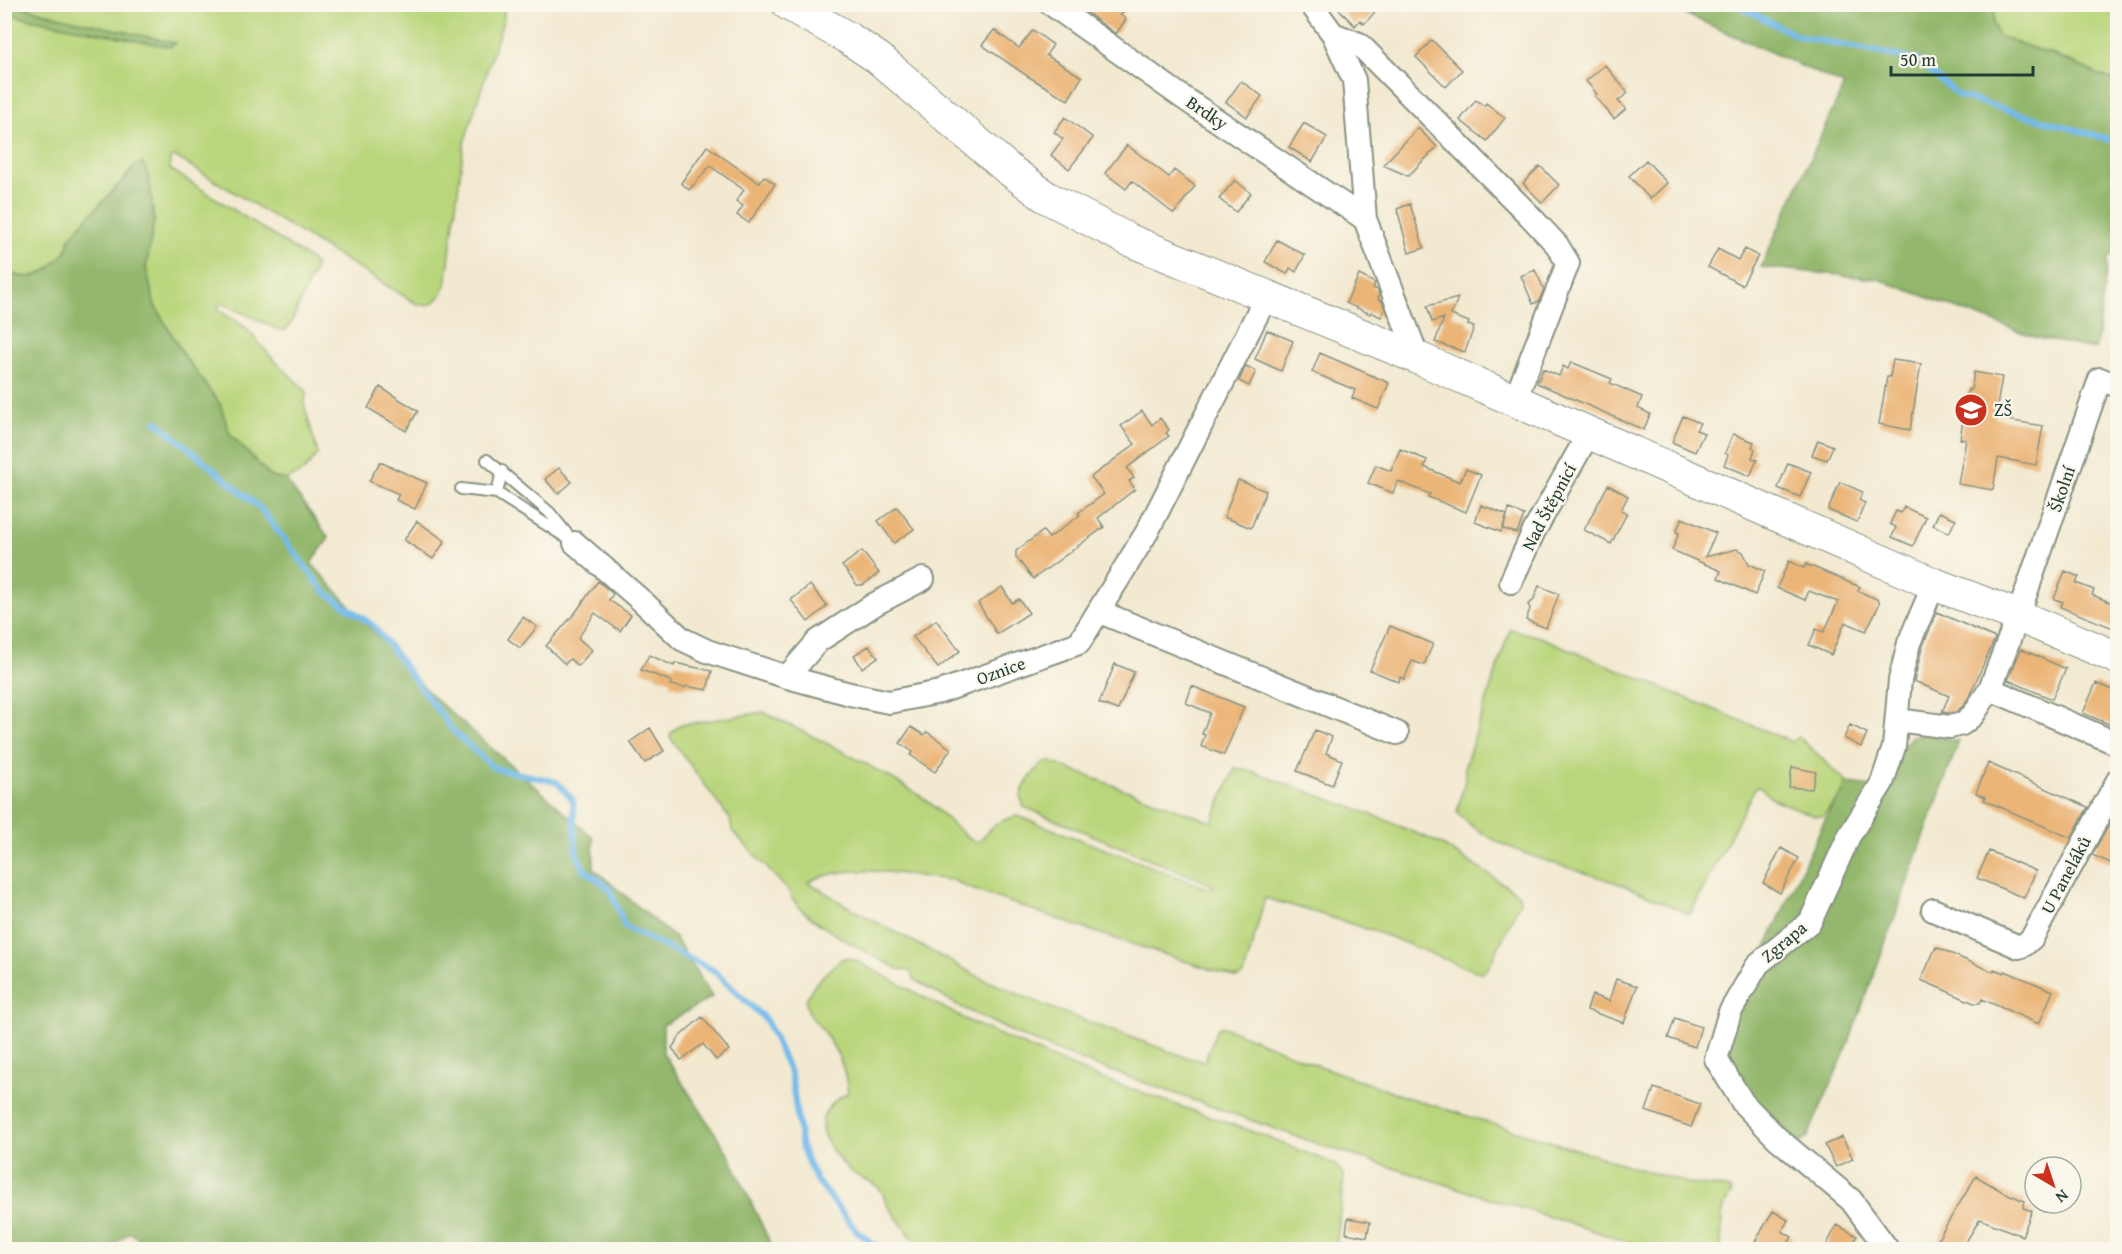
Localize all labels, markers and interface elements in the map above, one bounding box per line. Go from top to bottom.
scale bar [1891,39,2034,77]
text: 50 m [1900,46,1936,73]
street label: Brdky [1181,89,1234,136]
school or university icon: ZŠ [1953,392,1989,428]
place label: ZŠ [1994,396,2013,423]
street label: Nad Štěpnicí [1514,458,1583,555]
street label: Školní [2041,461,2082,515]
street label: Oznice [973,649,1029,692]
street label: U Paneláků [2034,831,2098,919]
street label: Zgrapa [1755,914,1813,969]
north arrow [2023,1155,2083,1215]
text: N [2050,1184,2074,1210]

